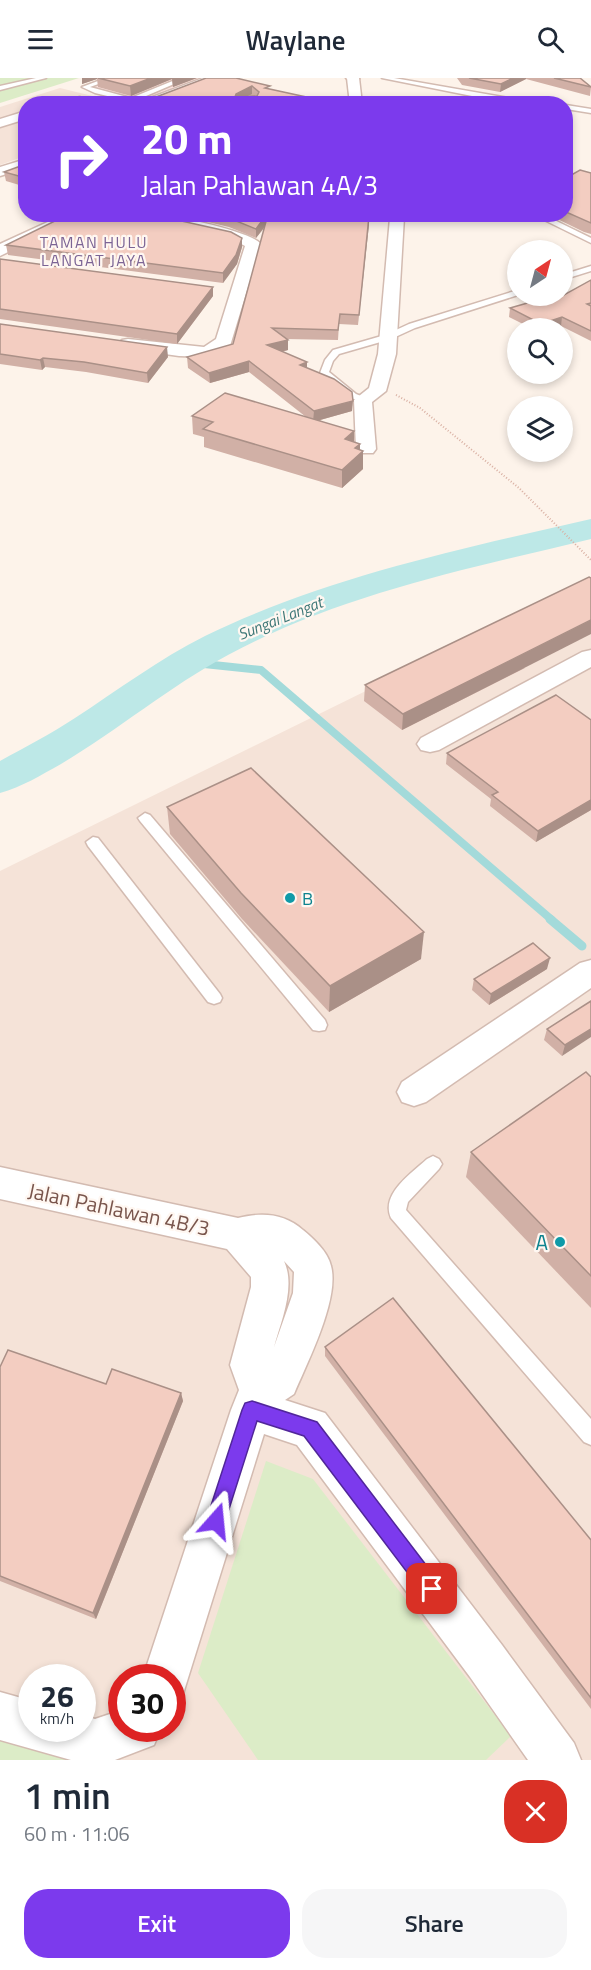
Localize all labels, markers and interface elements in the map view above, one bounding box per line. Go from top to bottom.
text: Waylane [246,19,345,60]
icon: menu [24,23,57,56]
icon: search [534,23,567,56]
text: 20 m [141,106,233,170]
icon: right [42,120,120,198]
text: Jalan Pahlawan 4A/3 [141,164,378,205]
district label: TAMAN HULU LANGAT JAYA [40,230,148,272]
north arrow [507,240,573,306]
map controls [507,240,573,462]
button: search [507,318,573,384]
button: layers [507,396,573,462]
water label: Sungai Langat [234,589,328,646]
place label: B [302,885,313,912]
marker: B [283,891,297,905]
street label: Jalan Pahlawan 4B/3 [25,1174,213,1244]
place label: A [535,1226,548,1258]
marker: A [553,1235,567,1249]
position arrow [184,1489,248,1553]
pin [406,1563,457,1614]
icon: arrive [415,1572,448,1605]
speed limit sign: 30 [108,1664,186,1742]
text: 26 [40,1673,74,1719]
text: km/h [40,1707,74,1730]
text: 1 min [24,1768,111,1823]
button: close [504,1780,567,1843]
text: 60 m · 11:06 [24,1818,130,1849]
button: Exit [24,1889,290,1958]
button: Share [302,1889,567,1958]

